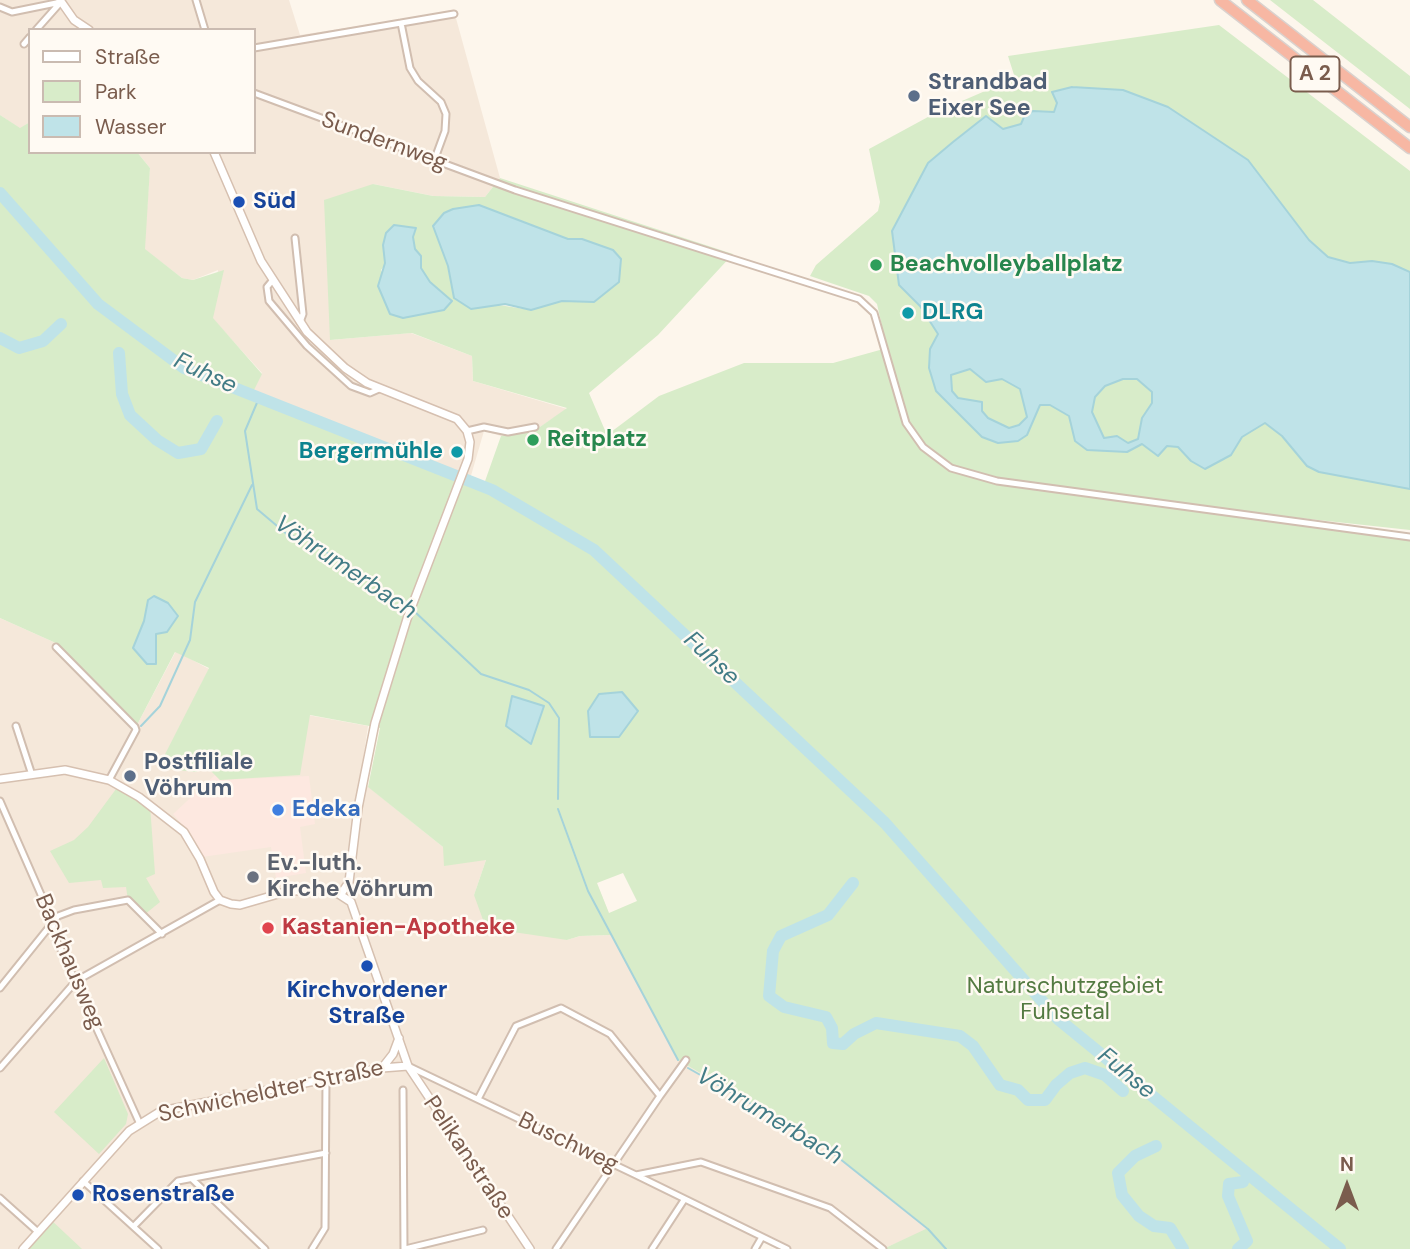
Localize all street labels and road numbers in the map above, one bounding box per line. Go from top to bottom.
road number: A 2 [1290,56,1340,92]
street label: Sundernweg [317,106,451,178]
street label: Backhausweg [28,890,110,1034]
street label: Schwicheldter Straße [156,1055,386,1129]
street label: Pelikanstraße [417,1091,519,1225]
street label: Buschweg [513,1107,623,1179]

